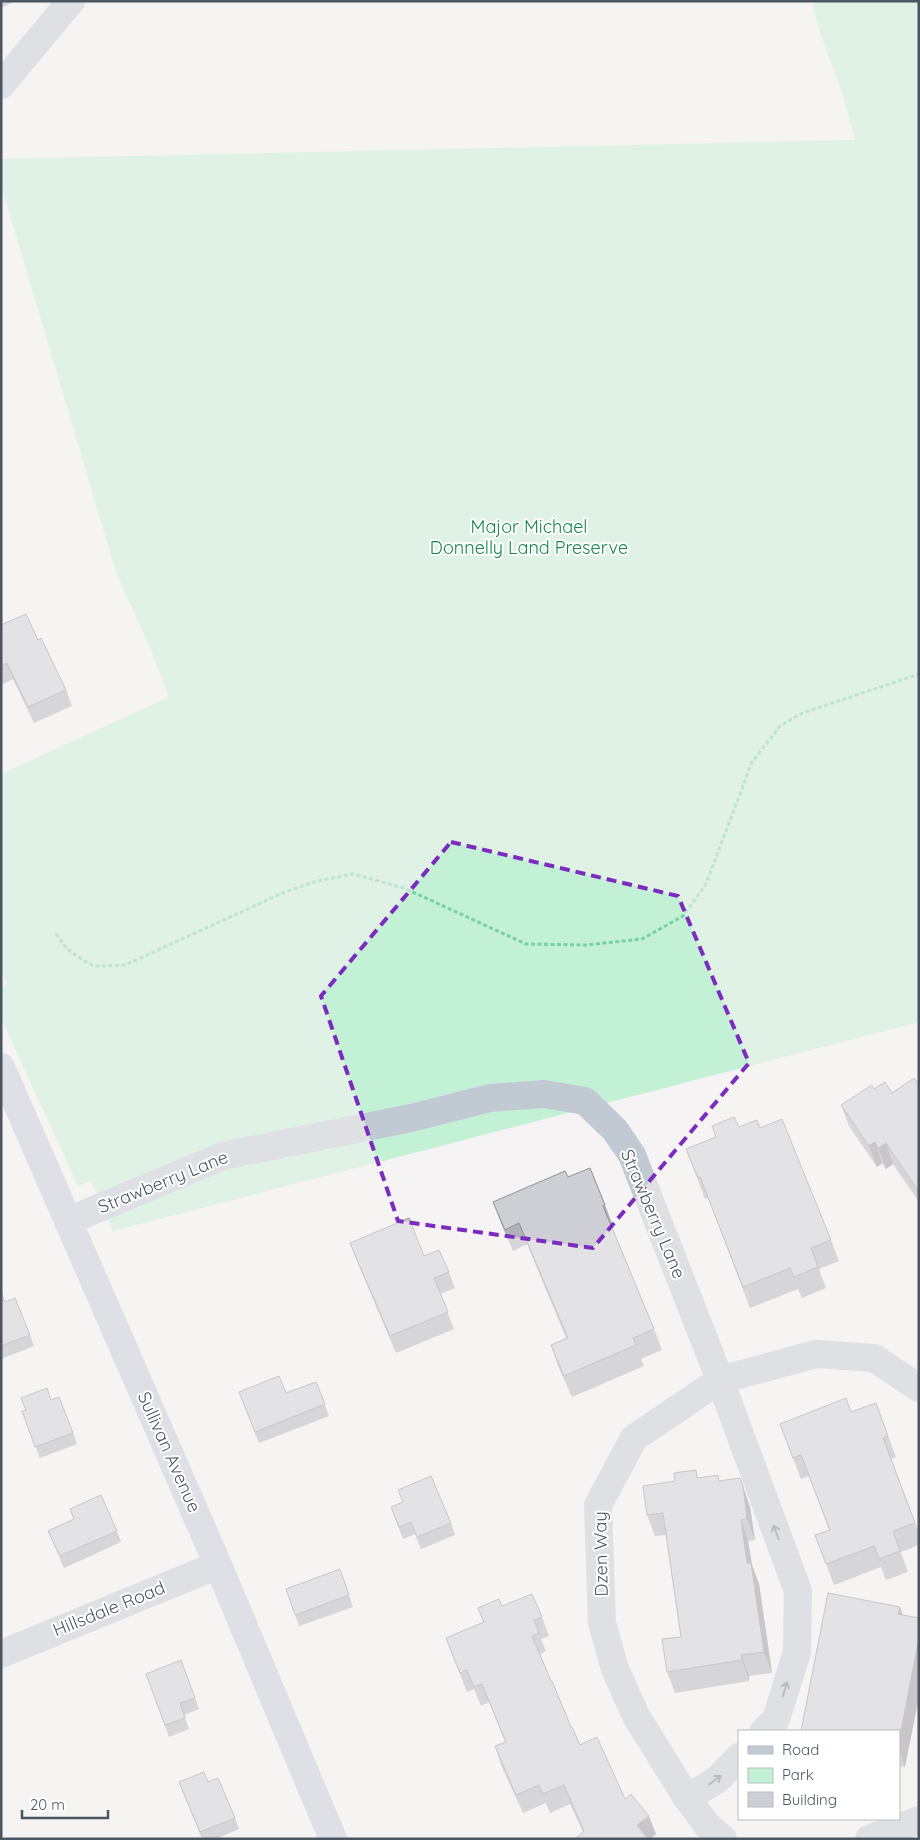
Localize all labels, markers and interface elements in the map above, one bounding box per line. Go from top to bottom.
park label: Major Michael Donnelly Land Preserve [430,515,628,559]
street label: Strawberry Lane [94,1145,231,1218]
street label: Strawberry Lane [616,1146,691,1282]
street label: Sullivan Avenue [133,1388,206,1516]
street label: Dzen Way [588,1511,613,1597]
one-way arrow [771,1525,780,1540]
street label: Hillsdale Road [49,1576,168,1641]
one-way arrow [781,1681,791,1697]
legend [738,1730,900,1820]
text: Road [782,1740,819,1759]
text: Park [782,1765,814,1784]
one-way arrow [708,1775,722,1785]
scale bar [22,1788,109,1820]
text: Building [782,1790,837,1809]
text: 20 m [30,1795,65,1814]

